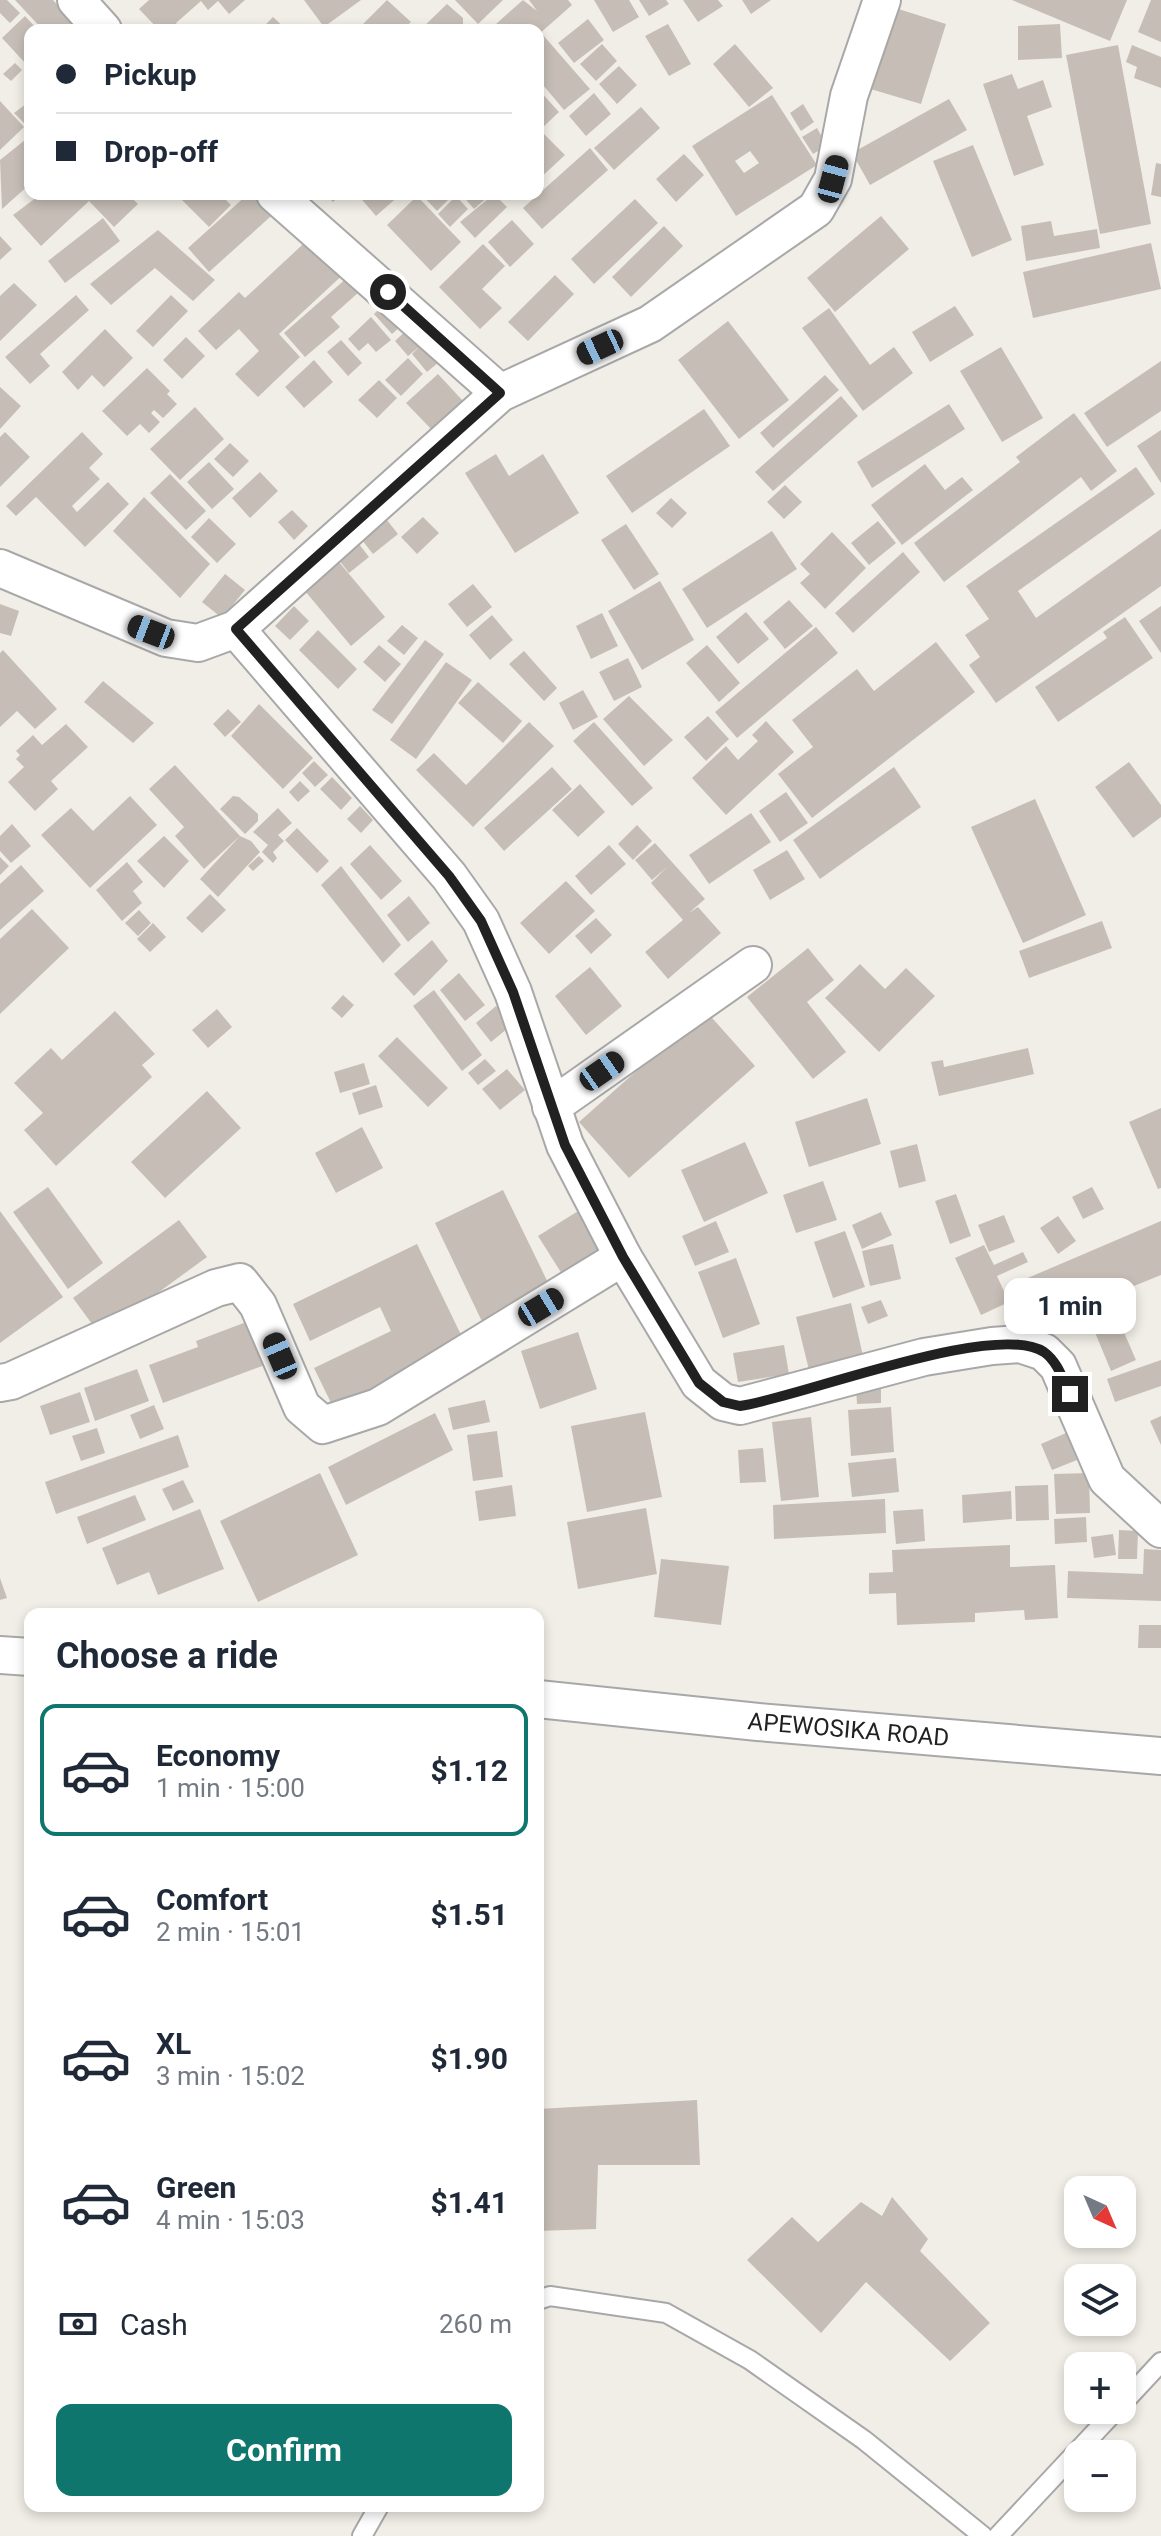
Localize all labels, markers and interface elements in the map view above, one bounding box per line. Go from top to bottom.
text: Pickup [104,57,197,92]
text: Drop-off [104,134,218,169]
car [815,153,851,205]
route start [370,274,406,310]
car [573,326,627,368]
car [124,612,178,652]
car [575,1047,629,1095]
callout: 1 min [1004,1278,1136,1334]
car [514,1284,568,1330]
text: 1 min [1037,1291,1103,1321]
car [260,1329,300,1383]
route end [1052,1376,1088,1412]
text: Choose a ride [56,1635,278,1677]
street label: APEWOSIKA ROAD [746,1707,950,1752]
icon: car [60,1734,132,1806]
text: Economy [156,1738,280,1773]
text: $1.12 [430,1753,508,1788]
text: 1 min · 15:00 [156,1773,305,1803]
icon: car [60,1878,132,1950]
text: Comfort [156,1882,268,1917]
text: $1.51 [430,1897,508,1932]
text: 2 min · 15:01 [156,1917,305,1947]
icon: car [60,2022,132,2094]
text: XL [156,2026,191,2061]
text: $1.90 [430,2041,508,2076]
text: 3 min · 15:02 [156,2061,305,2091]
icon: car [60,2166,132,2238]
text: Green [156,2170,236,2205]
north arrow [1064,2176,1136,2248]
map controls [1064,2176,1136,2512]
text: $1.41 [430,2185,508,2220]
text: 4 min · 15:03 [156,2205,305,2235]
button: layers [1064,2264,1136,2336]
icon: cash [56,2302,100,2346]
text: Cash [120,2307,188,2342]
text: 260 m [439,2309,512,2339]
button: + [1064,2352,1136,2424]
button: Confirm [56,2404,512,2496]
button: − [1064,2440,1136,2512]

